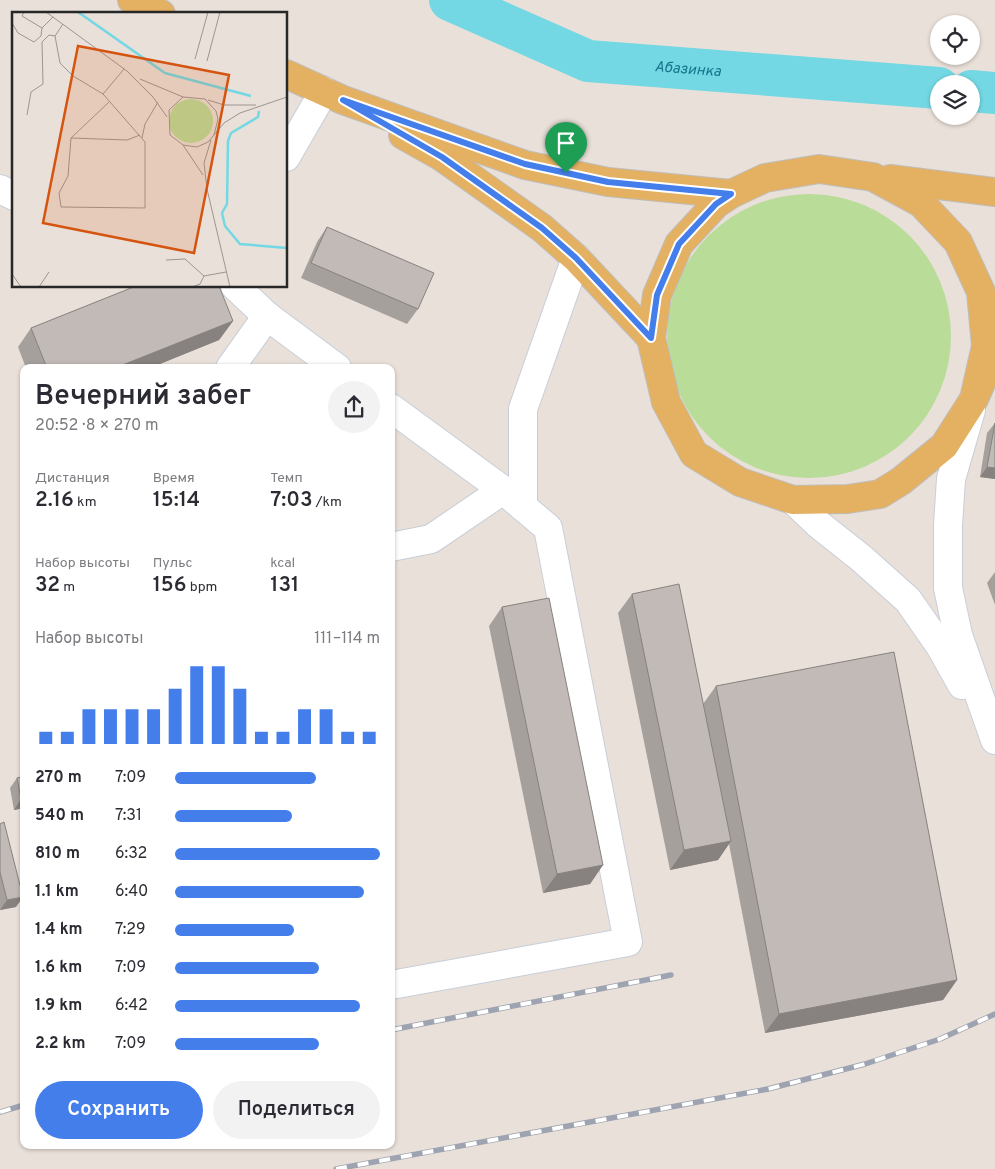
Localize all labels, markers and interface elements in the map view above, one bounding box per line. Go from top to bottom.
inset map [12,12,288,288]
map controls [930,15,980,125]
button: locate [930,15,980,65]
water label: Абазинка [654,58,722,82]
button: layers [930,75,980,125]
pin [545,122,587,173]
icon: arrive [552,129,580,157]
text: Вечерний забег [35,379,251,415]
button: share [328,381,380,433]
text: 20:52 · 8 × 270 m [35,416,159,436]
text: Дистанция [35,470,110,487]
text: Время [153,470,195,487]
text: Темп [270,470,303,487]
text: 2.16 [35,487,74,514]
text: 15:14 [153,487,200,514]
text: 7:03 [270,487,313,514]
text: km [74,494,97,511]
text: /km [313,494,342,511]
text: Набор высоты [35,555,130,572]
text: Пульс [153,555,193,572]
text: kcal [270,555,295,572]
text: 32 [35,572,60,599]
text: 156 [153,572,187,599]
text: 131 [270,572,299,599]
text: m [60,579,75,596]
text: bpm [187,579,217,596]
text: Набор высоты [35,629,143,649]
text: 111–114 m [314,629,380,649]
text: 270 m [35,768,82,788]
text: 7:09 [115,768,146,788]
text: 540 m [35,806,84,826]
text: 7:31 [115,806,142,826]
text: 810 m [35,844,80,864]
text: 6:32 [115,844,147,864]
text: 1.1 km [35,882,79,902]
text: 6:40 [115,882,148,902]
text: 1.4 km [35,920,83,940]
text: 7:29 [115,920,146,940]
text: 1.6 km [35,958,82,978]
text: 7:09 [115,958,146,978]
text: 1.9 km [35,996,82,1016]
text: 6:42 [115,996,148,1016]
text: 2.2 km [35,1034,85,1054]
text: 7:09 [115,1034,146,1054]
button: Сохранить [35,1081,203,1139]
button: Поделиться [213,1081,380,1139]

